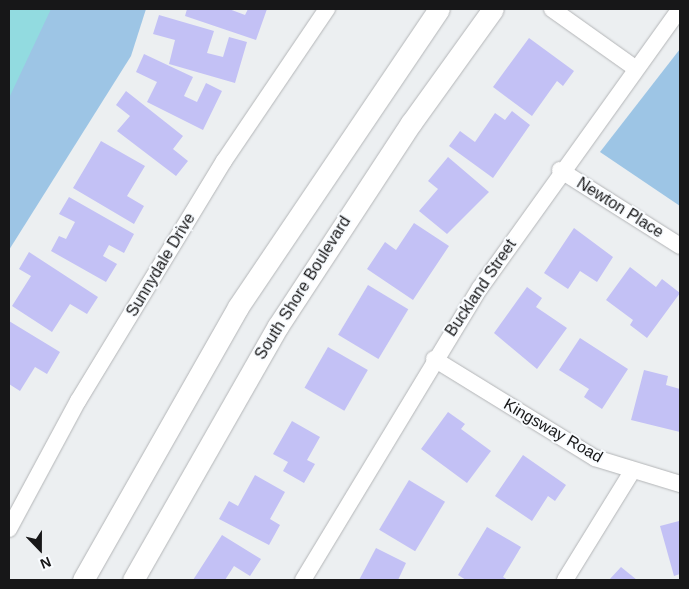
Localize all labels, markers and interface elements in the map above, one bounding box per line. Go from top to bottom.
street label: Newton Place [573,174,667,242]
street label: Sunnydale Drive [123,210,199,320]
street label: South Shore Boulevard [251,213,355,363]
street label: Buckland Street [441,236,521,340]
street label: Kingsway Road [500,395,606,467]
north arrow [15,524,65,574]
text: N [38,554,53,572]

